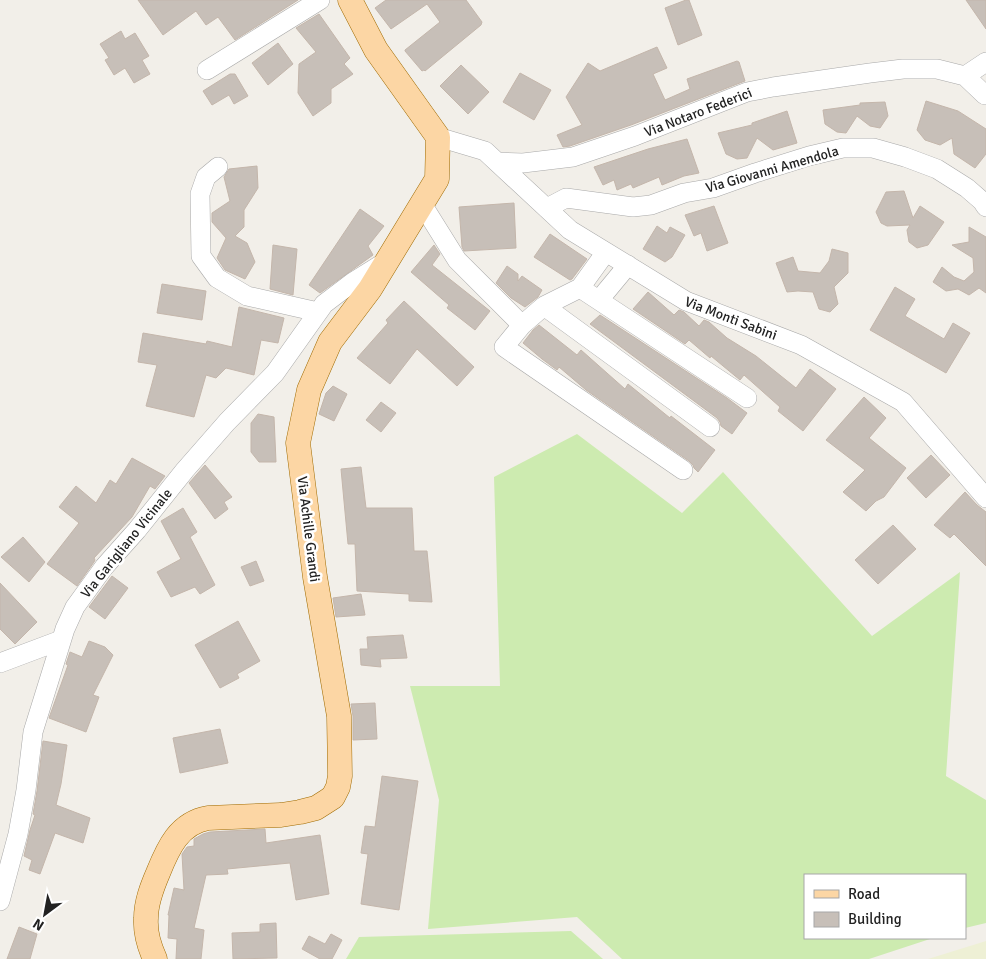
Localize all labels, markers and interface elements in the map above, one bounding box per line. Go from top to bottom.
street label: Via Notaro Federici [642,84,754,141]
street label: Via Giovanni Amendola [704,142,841,197]
street label: Via Monti Sabini [682,293,779,344]
street label: Via Achille Grandi [294,475,323,583]
street label: Via Garigliano Vicinale [77,485,176,601]
legend [804,874,966,939]
text: Road [848,885,880,903]
north arrow [20,889,70,939]
text: Building [848,910,902,928]
text: N [30,915,47,934]

